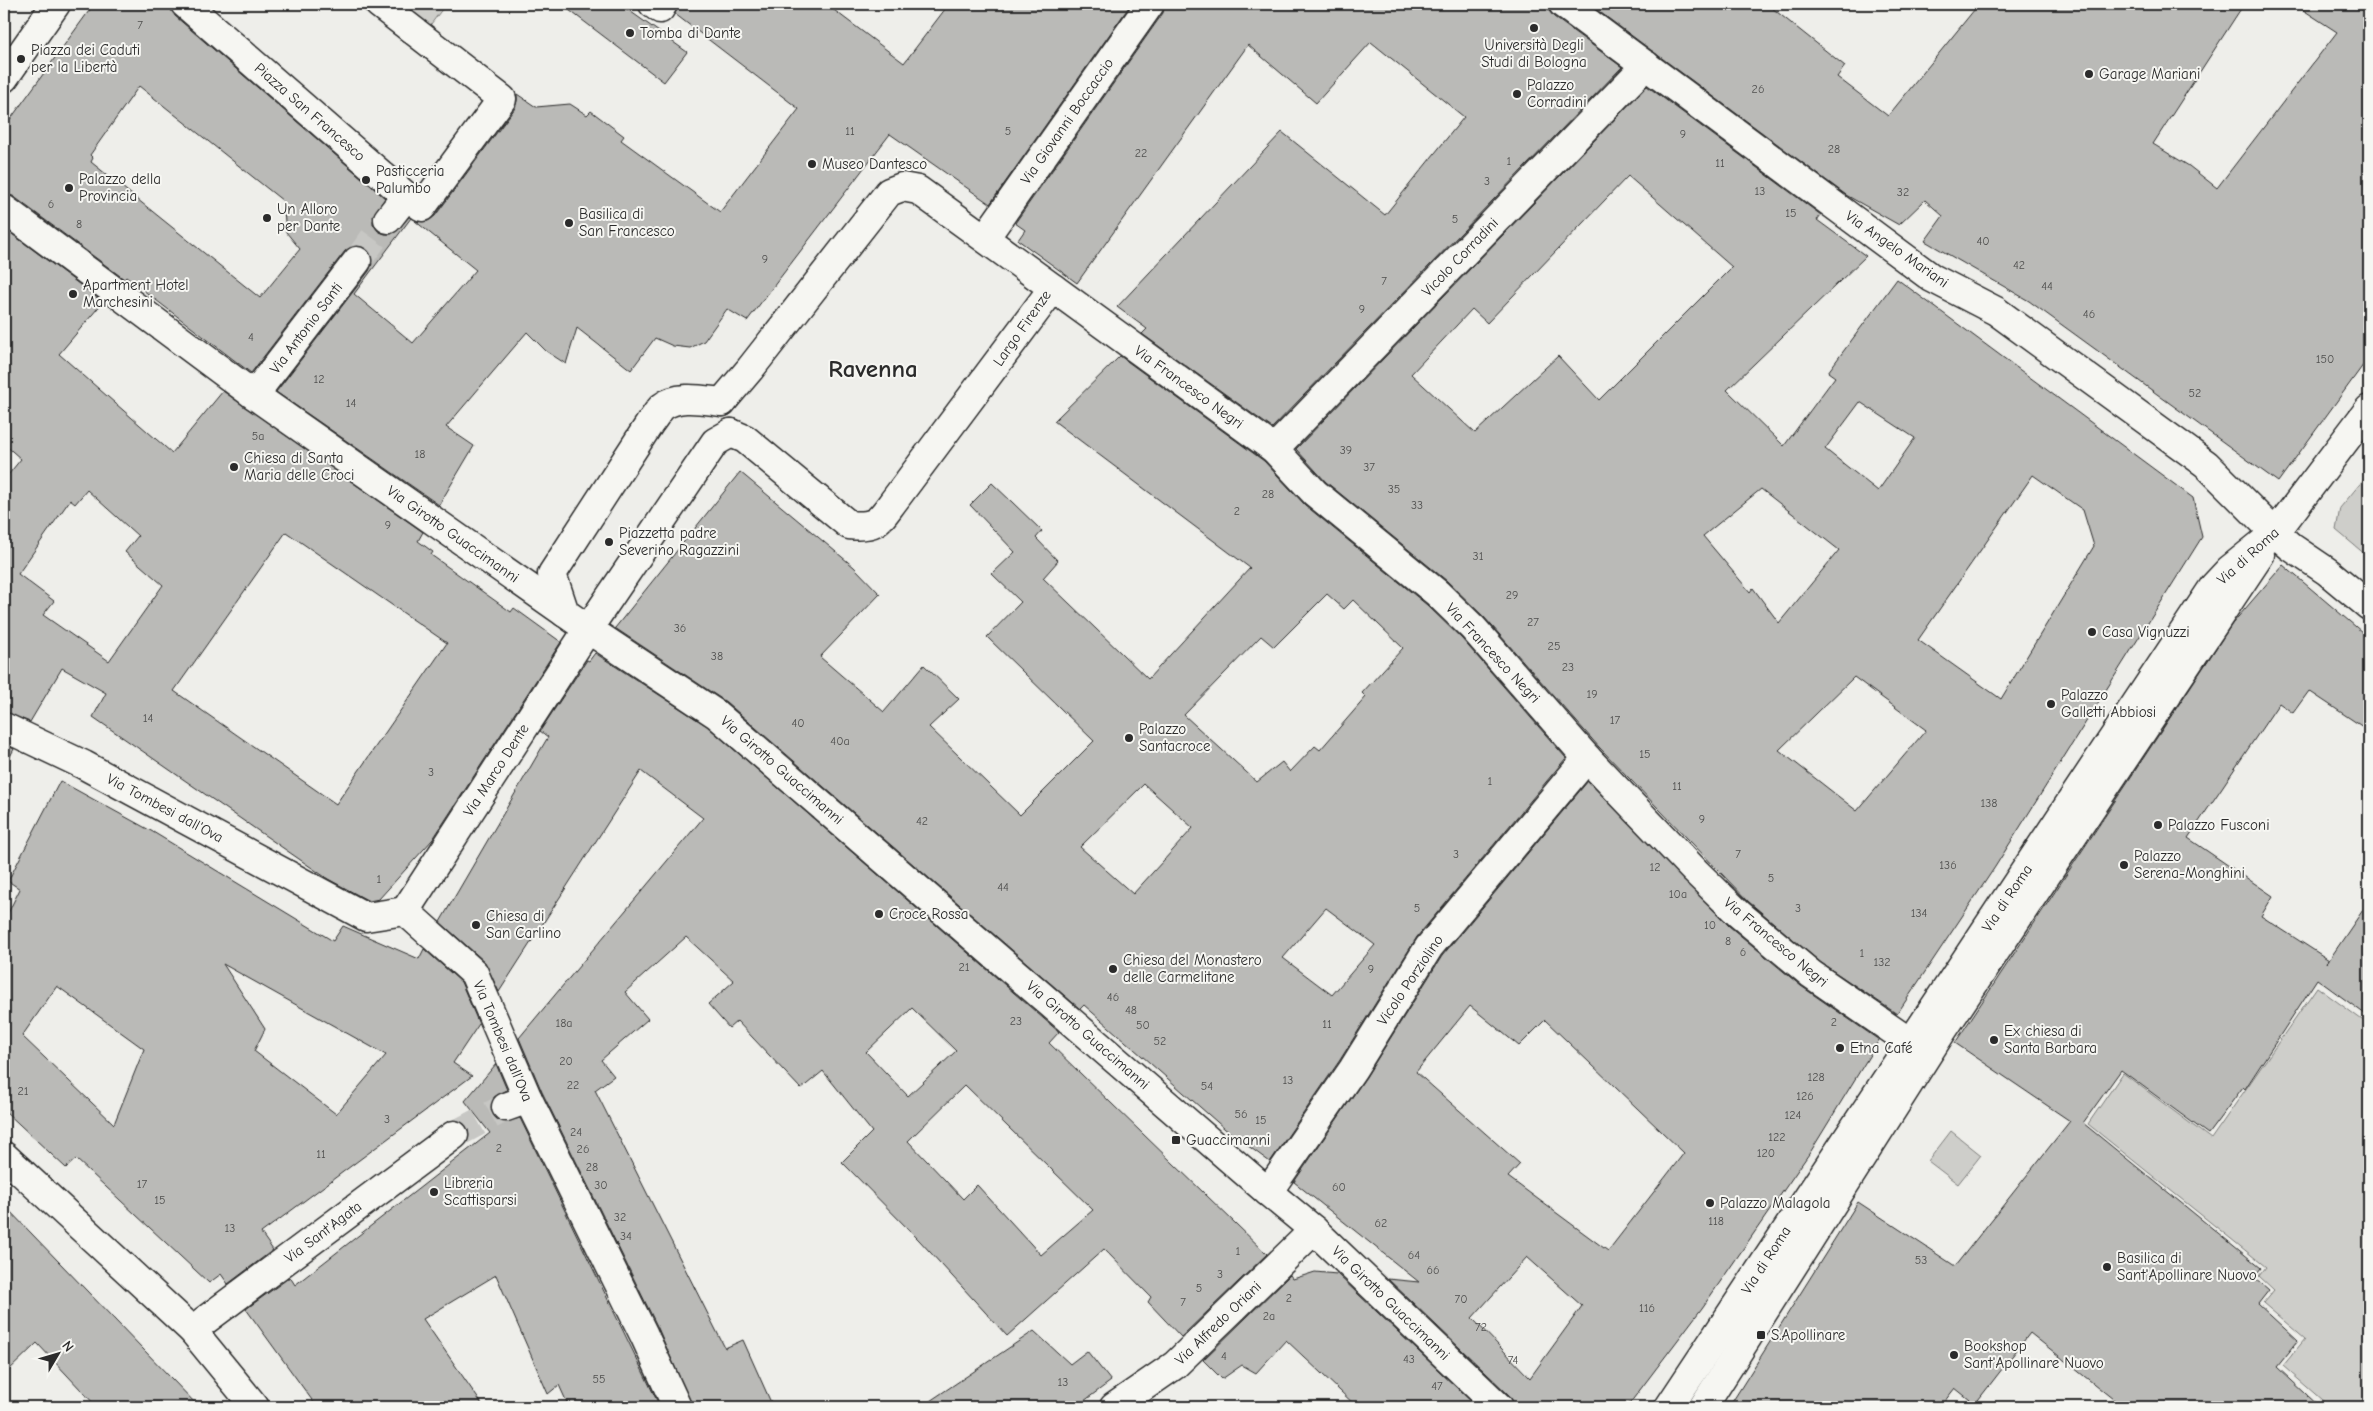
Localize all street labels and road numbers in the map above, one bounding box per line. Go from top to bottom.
street label: Via Giovanni Boccaccio [1017,54,1117,188]
street label: Piazza San Francesco [251,59,369,165]
street label: Via Angelo Mariani [1842,207,1952,291]
street label: Vicolo Corradini [1418,214,1502,300]
street label: Via Antonio Santi [266,279,346,377]
street label: Largo Firenze [989,286,1055,369]
street label: Via Francesco Negri [1131,341,1247,433]
street label: Via Girotto Guaccimanni [383,482,523,586]
street label: Via di Roma [2213,523,2283,589]
street label: Via Francesco Negri [1442,599,1544,707]
street label: Via Girotto Guaccimanni [717,712,847,828]
street label: Via Marco Dente [459,720,533,820]
street label: Via Tombesi dall'Ova [104,770,226,846]
street label: Via di Roma [1978,861,2036,935]
street label: Via Francesco Negri [1720,893,1832,991]
street label: Vicolo Porziolino [1373,931,1447,1029]
street label: Via Girotto Guaccimanni [1023,977,1153,1093]
street label: Via Tombesi dall'Ova [469,978,537,1104]
street label: Via Sant'Agata [281,1197,365,1267]
street label: Via di Roma [1737,1223,1795,1297]
street label: Via Girotto Guaccimanni [1328,1242,1454,1364]
street label: Via Alfredo Oriani [1171,1277,1265,1369]

